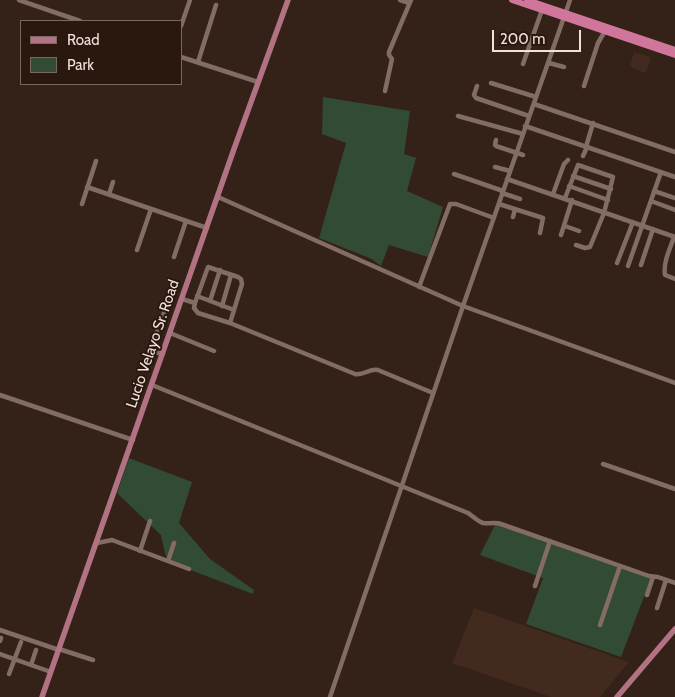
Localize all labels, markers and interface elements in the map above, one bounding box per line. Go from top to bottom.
legend [20,20,182,85]
scale bar [495,20,584,52]
text: 200 m [500,30,545,48]
text: Road [67,31,100,49]
text: Park [67,56,94,74]
street label: Lucio Velayo Sr. Road [123,278,183,410]

